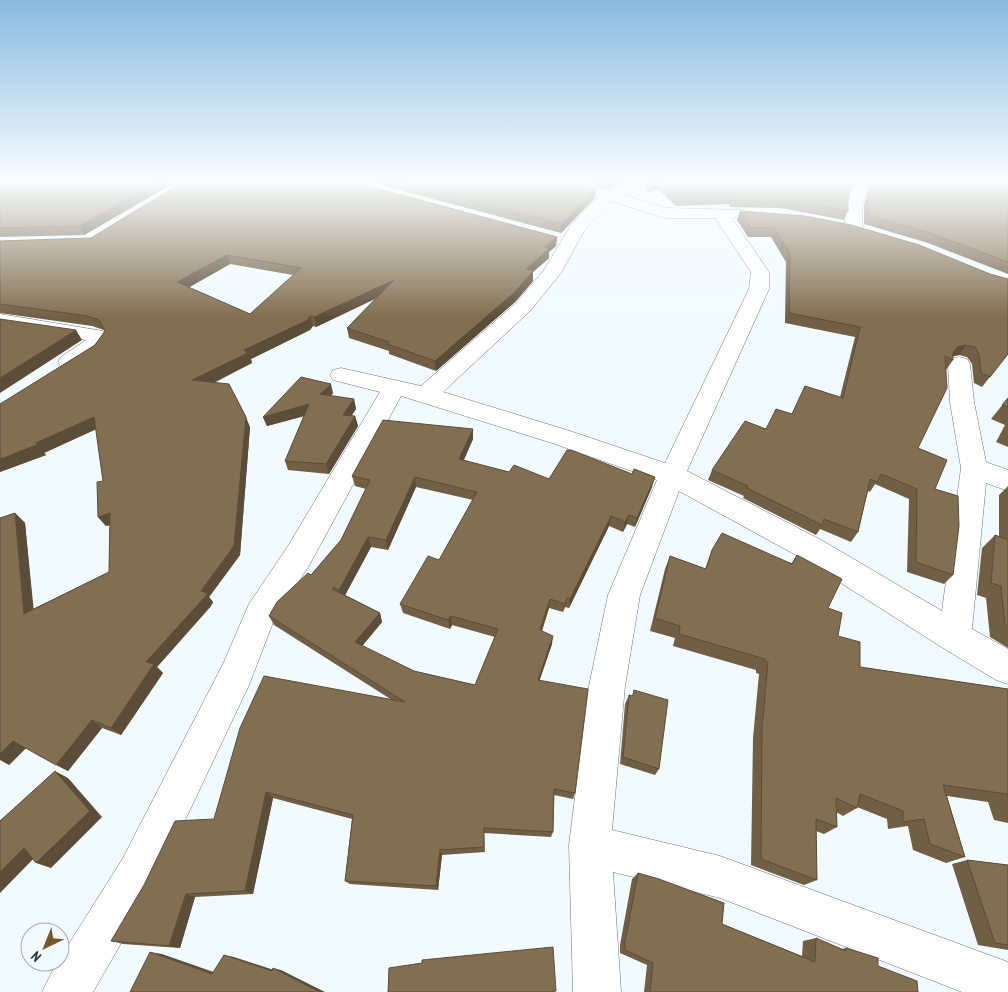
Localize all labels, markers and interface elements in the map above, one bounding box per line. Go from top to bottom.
north arrow [20,922,70,972]
text: N [27,947,45,966]

